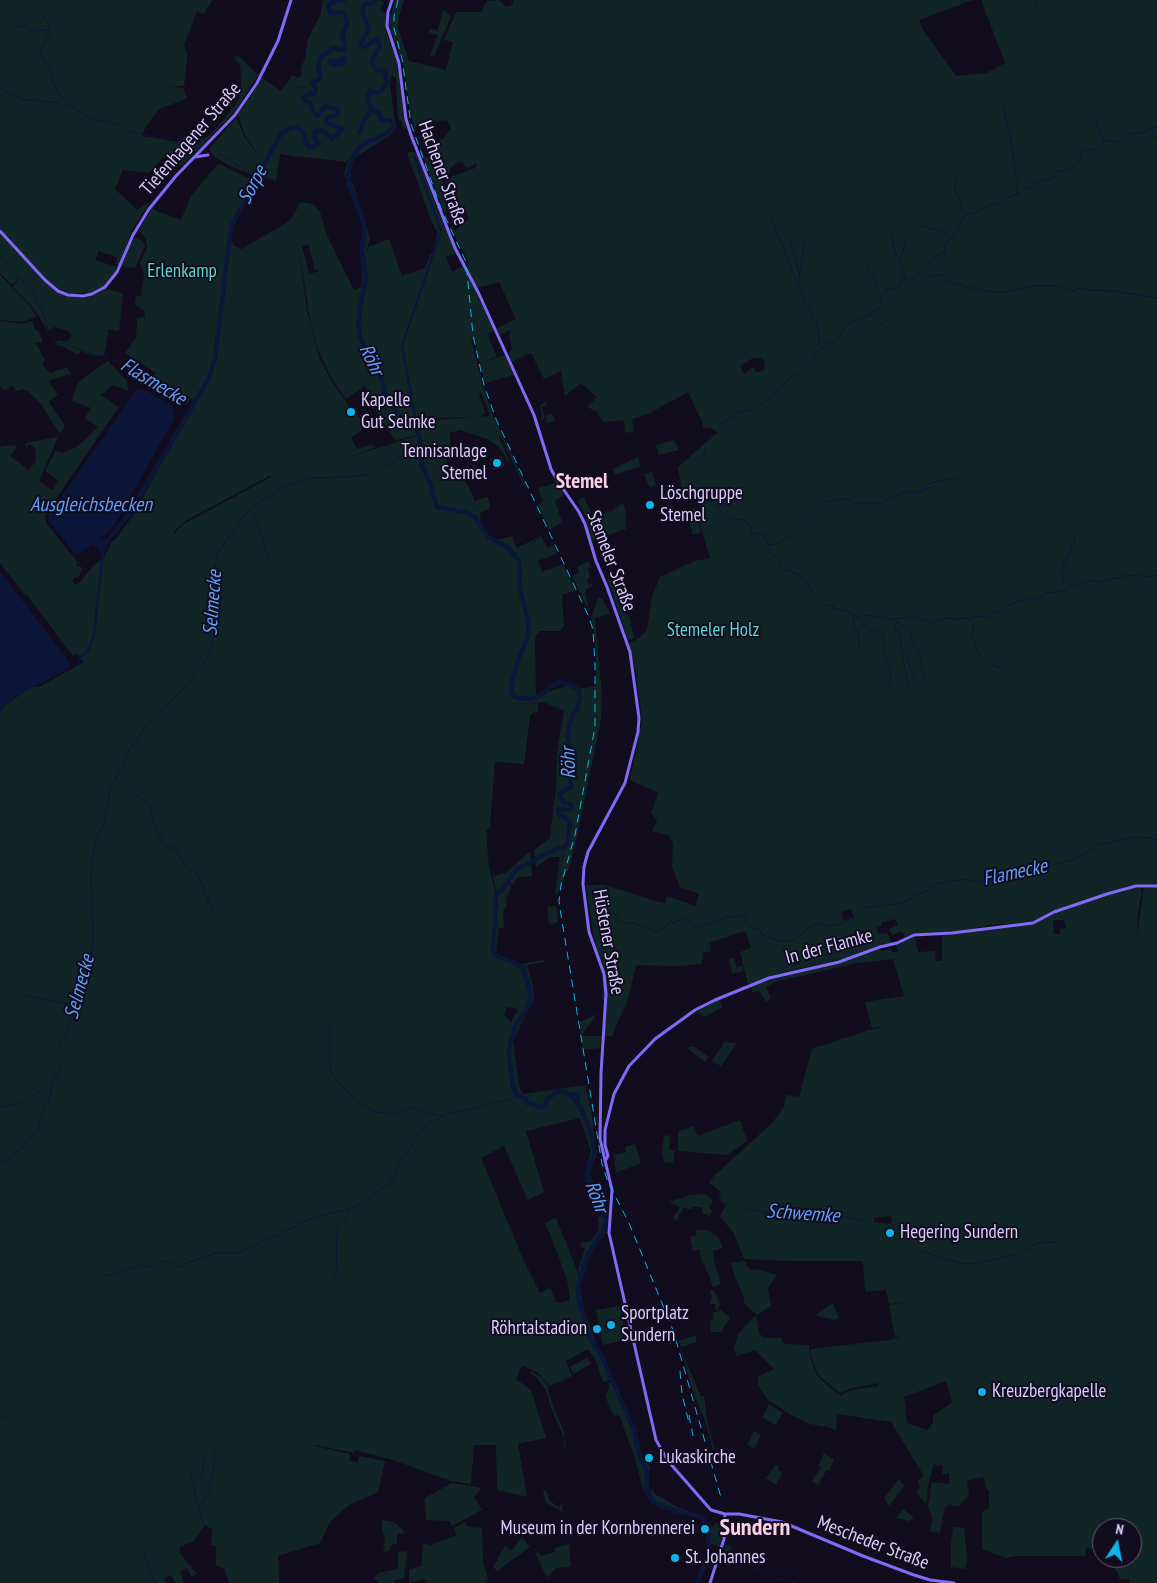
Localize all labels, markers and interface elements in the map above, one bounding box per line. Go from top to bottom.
street label: Tiefenhagener Straße [136,78,246,200]
street label: Hachener Straße [413,118,471,228]
water label: Sorpe [233,162,273,208]
park label: Erlenkamp [147,261,217,283]
water label: Röhr [353,341,389,379]
water label: Flasmecke [116,353,190,411]
place label: Kapelle Gut Selmke [361,390,436,434]
marker: Kapelle Gut Selmke [345,406,357,418]
place label: Tennisanlage Stemel [401,441,487,485]
marker: Tennisanlage Stemel [491,457,503,469]
district label: Stemel [556,469,608,495]
place label: Löschgruppe Stemel [660,483,743,527]
water label: Ausgleichsbecken [30,493,152,517]
marker: Löschgruppe Stemel [644,499,656,511]
street label: Stemeler Straße [581,507,641,615]
water label: Selmecke [199,569,227,637]
park label: Stemeler Holz [667,620,759,642]
water label: Röhr [556,747,582,779]
water label: Flamecke [981,855,1049,891]
street label: Hüstener Straße [588,888,628,996]
street label: In der Flamke [783,924,875,970]
water label: Selmecke [60,952,100,1022]
water label: Röhr [579,1178,613,1216]
water label: Schwemke [766,1199,840,1229]
place label: Hegering Sundern [900,1222,1018,1244]
marker: Hegering Sundern [884,1227,896,1239]
place label: Sportplatz Sundern [621,1303,689,1347]
place label: Röhrtalstadion [491,1318,587,1340]
marker: Sportplatz Sundern [605,1319,617,1331]
marker: Röhrtalstadion [591,1323,603,1335]
place label: Kreuzbergkapelle [992,1381,1106,1403]
marker: Kreuzbergkapelle [976,1386,988,1398]
place label: Lukaskirche [659,1447,736,1469]
marker: Lukaskirche [643,1452,655,1464]
street label: Mescheder Straße [814,1511,932,1575]
district label: Sundern [720,1514,790,1542]
place label: Museum in der Kornbrennerei [501,1518,695,1540]
north arrow [1092,1518,1142,1568]
text: N [1114,1520,1125,1539]
marker: Museum in der Kornbrennerei [699,1523,711,1535]
place label: St. Johannes [685,1547,765,1569]
marker: St. Johannes [669,1552,681,1564]

